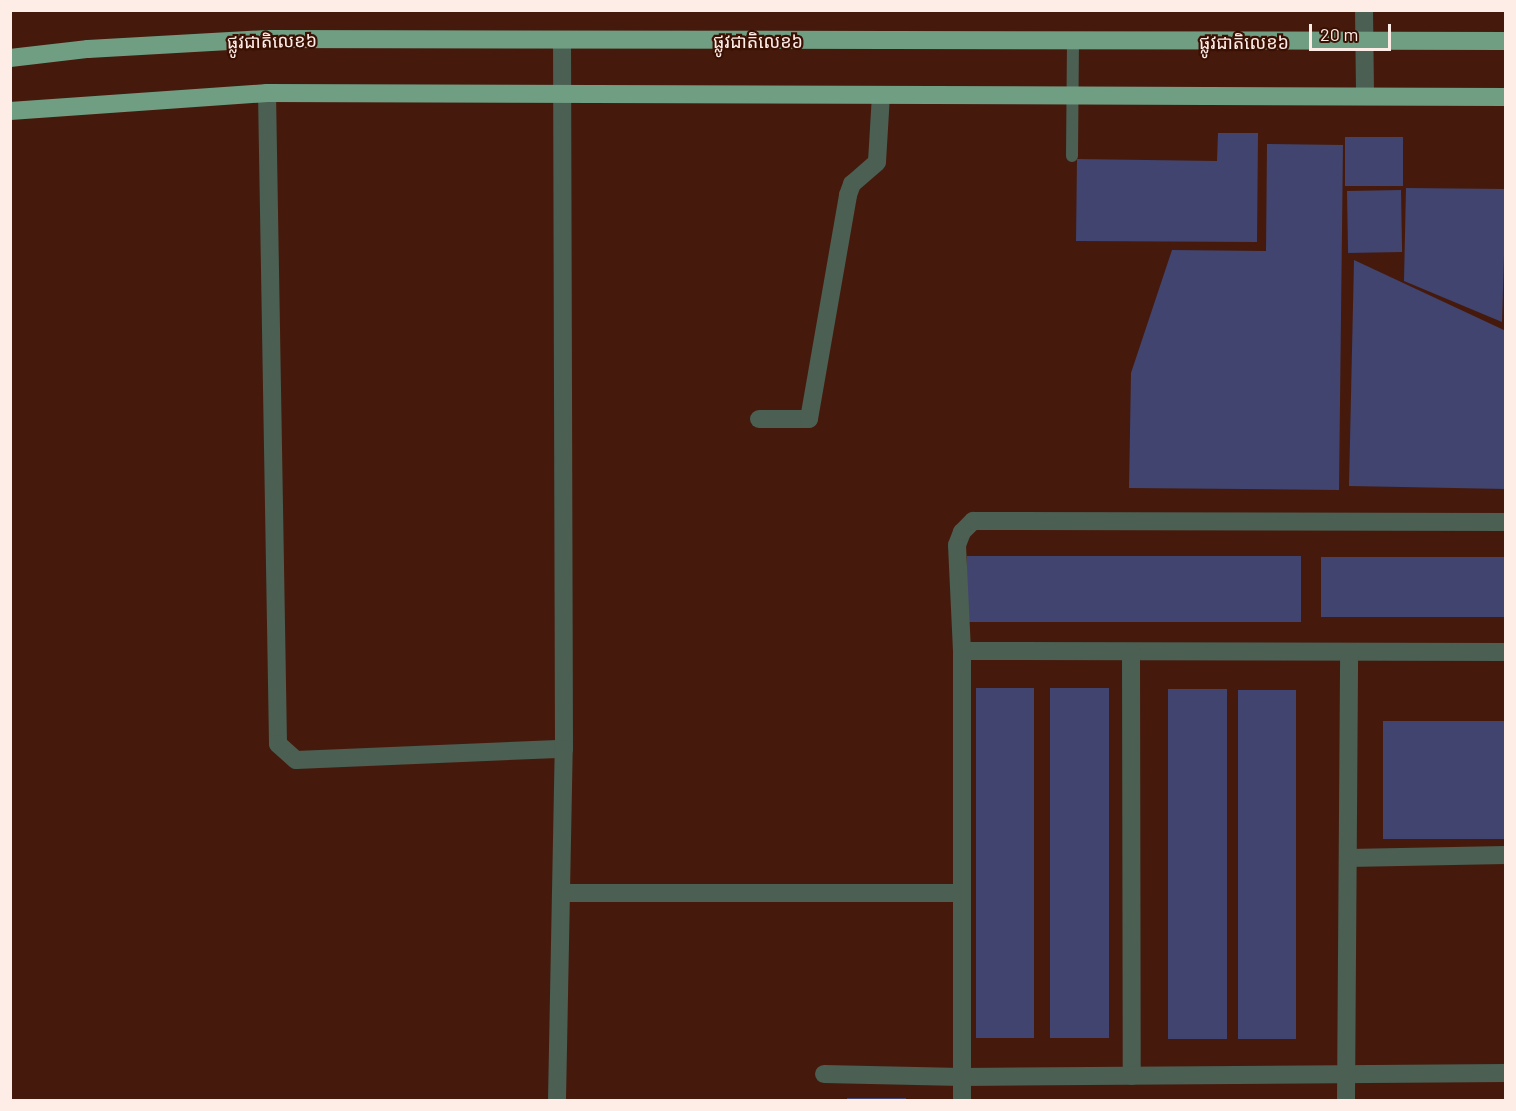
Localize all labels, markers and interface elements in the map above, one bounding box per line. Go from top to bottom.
scale bar [1312,12,1394,50]
text: 20 m [1320,23,1358,45]
street label: ផ្លូវជាតិលេខ៦ [227,29,317,53]
street label: ផ្លូវជាតិលេខ៦ [713,30,803,52]
street label: ផ្លូវជាតិលេខ៦ [1199,31,1289,53]

